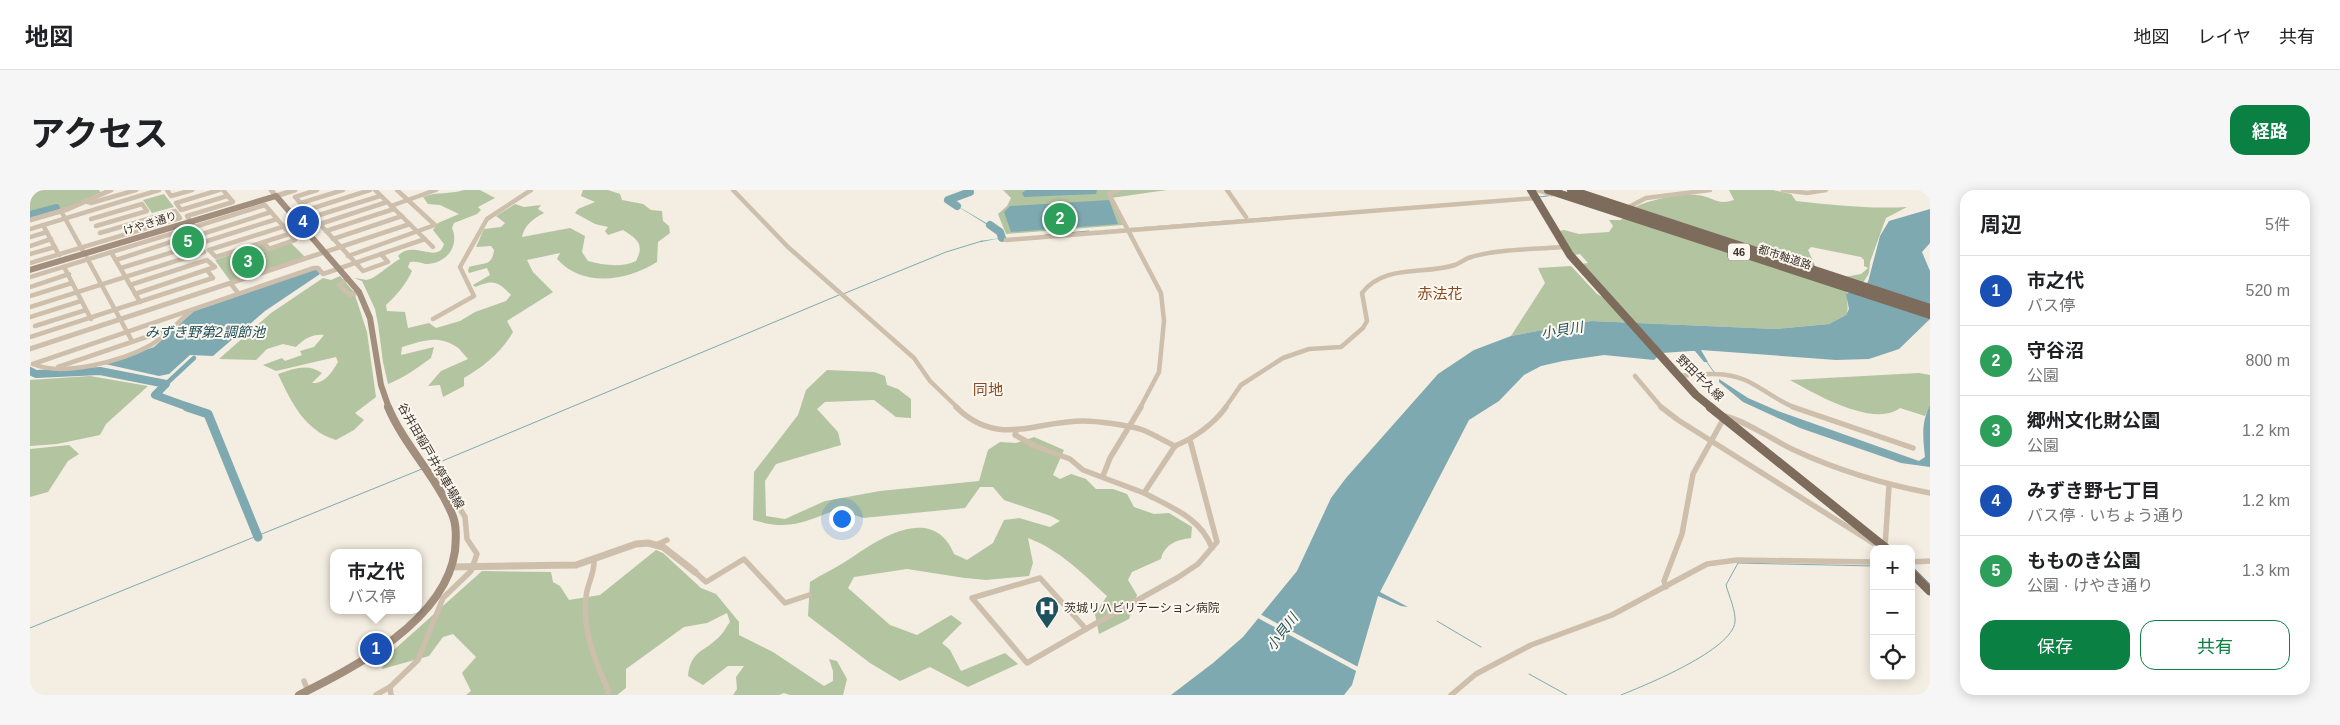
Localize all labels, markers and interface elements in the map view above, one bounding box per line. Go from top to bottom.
text: 地図 [25,23,73,50]
text: 地図 [2134,27,2170,47]
text: レイヤ [2198,27,2251,47]
text: 共有 [2279,27,2315,47]
button: 経路 [2230,105,2310,155]
text: アクセス [30,114,168,153]
pin: 2 [1044,200,1076,238]
pin: 4 [287,203,319,241]
street label: けやき通り [122,209,178,237]
text: 周辺 [1980,213,2022,236]
text: 5件 [2265,216,2290,233]
pin: 5 [172,223,204,261]
pin: 3 [232,243,264,281]
street label: 都市軸道路 [1757,243,1813,271]
road number: 46 [1728,244,1750,260]
text: 市之代 [2027,270,2084,291]
text: 1 [1992,282,2000,299]
text: 520 m [2246,282,2290,299]
district label: 赤法花 [1417,285,1463,302]
text: バス停 [2027,297,2075,314]
water label: 小貝川 [1540,319,1586,341]
water label: みずき野第2調節池 [145,324,267,340]
text: 守谷沼 [2027,340,2084,361]
street label: 野田牛久線 [1674,352,1726,404]
text: 2 [1992,352,2000,369]
text: 800 m [2246,352,2290,369]
text: 公園 [2027,367,2059,384]
district label: 同地 [973,381,1003,398]
street label: 谷井田稲戸井停車場線 [395,401,467,511]
text: 郷州文化財公園 [2027,410,2160,431]
text: 3 [1992,422,2000,439]
text: 1.2 km [2242,422,2290,439]
text: 公園 [2027,437,2059,454]
text: みずき野七丁目 [2027,480,2160,501]
text: 4 [1992,492,2000,509]
text: 1.2 km [2242,492,2290,509]
your location [829,506,855,532]
text: バス停 · いちょう通り [2027,507,2185,524]
map controls [1870,545,1915,680]
button: + [1870,545,1915,590]
popup [330,549,422,614]
text: もものき公園 [2027,550,2140,571]
text: 市之代 [347,561,405,582]
text: 5 [1992,562,2000,579]
text: 1.3 km [2242,562,2290,579]
text: 公園 · けやき通り [2027,577,2153,594]
text: バス停 [347,588,396,605]
button: − [1870,590,1915,635]
hospital icon: 茨城リハビリテーション病院 [1034,595,1060,629]
place label: 茨城リハビリテーション病院 [1064,601,1220,615]
water label: 小貝川 [1263,609,1302,654]
button: 保存 [1980,620,2130,670]
button: 共有 [2140,620,2290,670]
pin: 1 [360,630,392,668]
button: locate [1870,635,1915,680]

